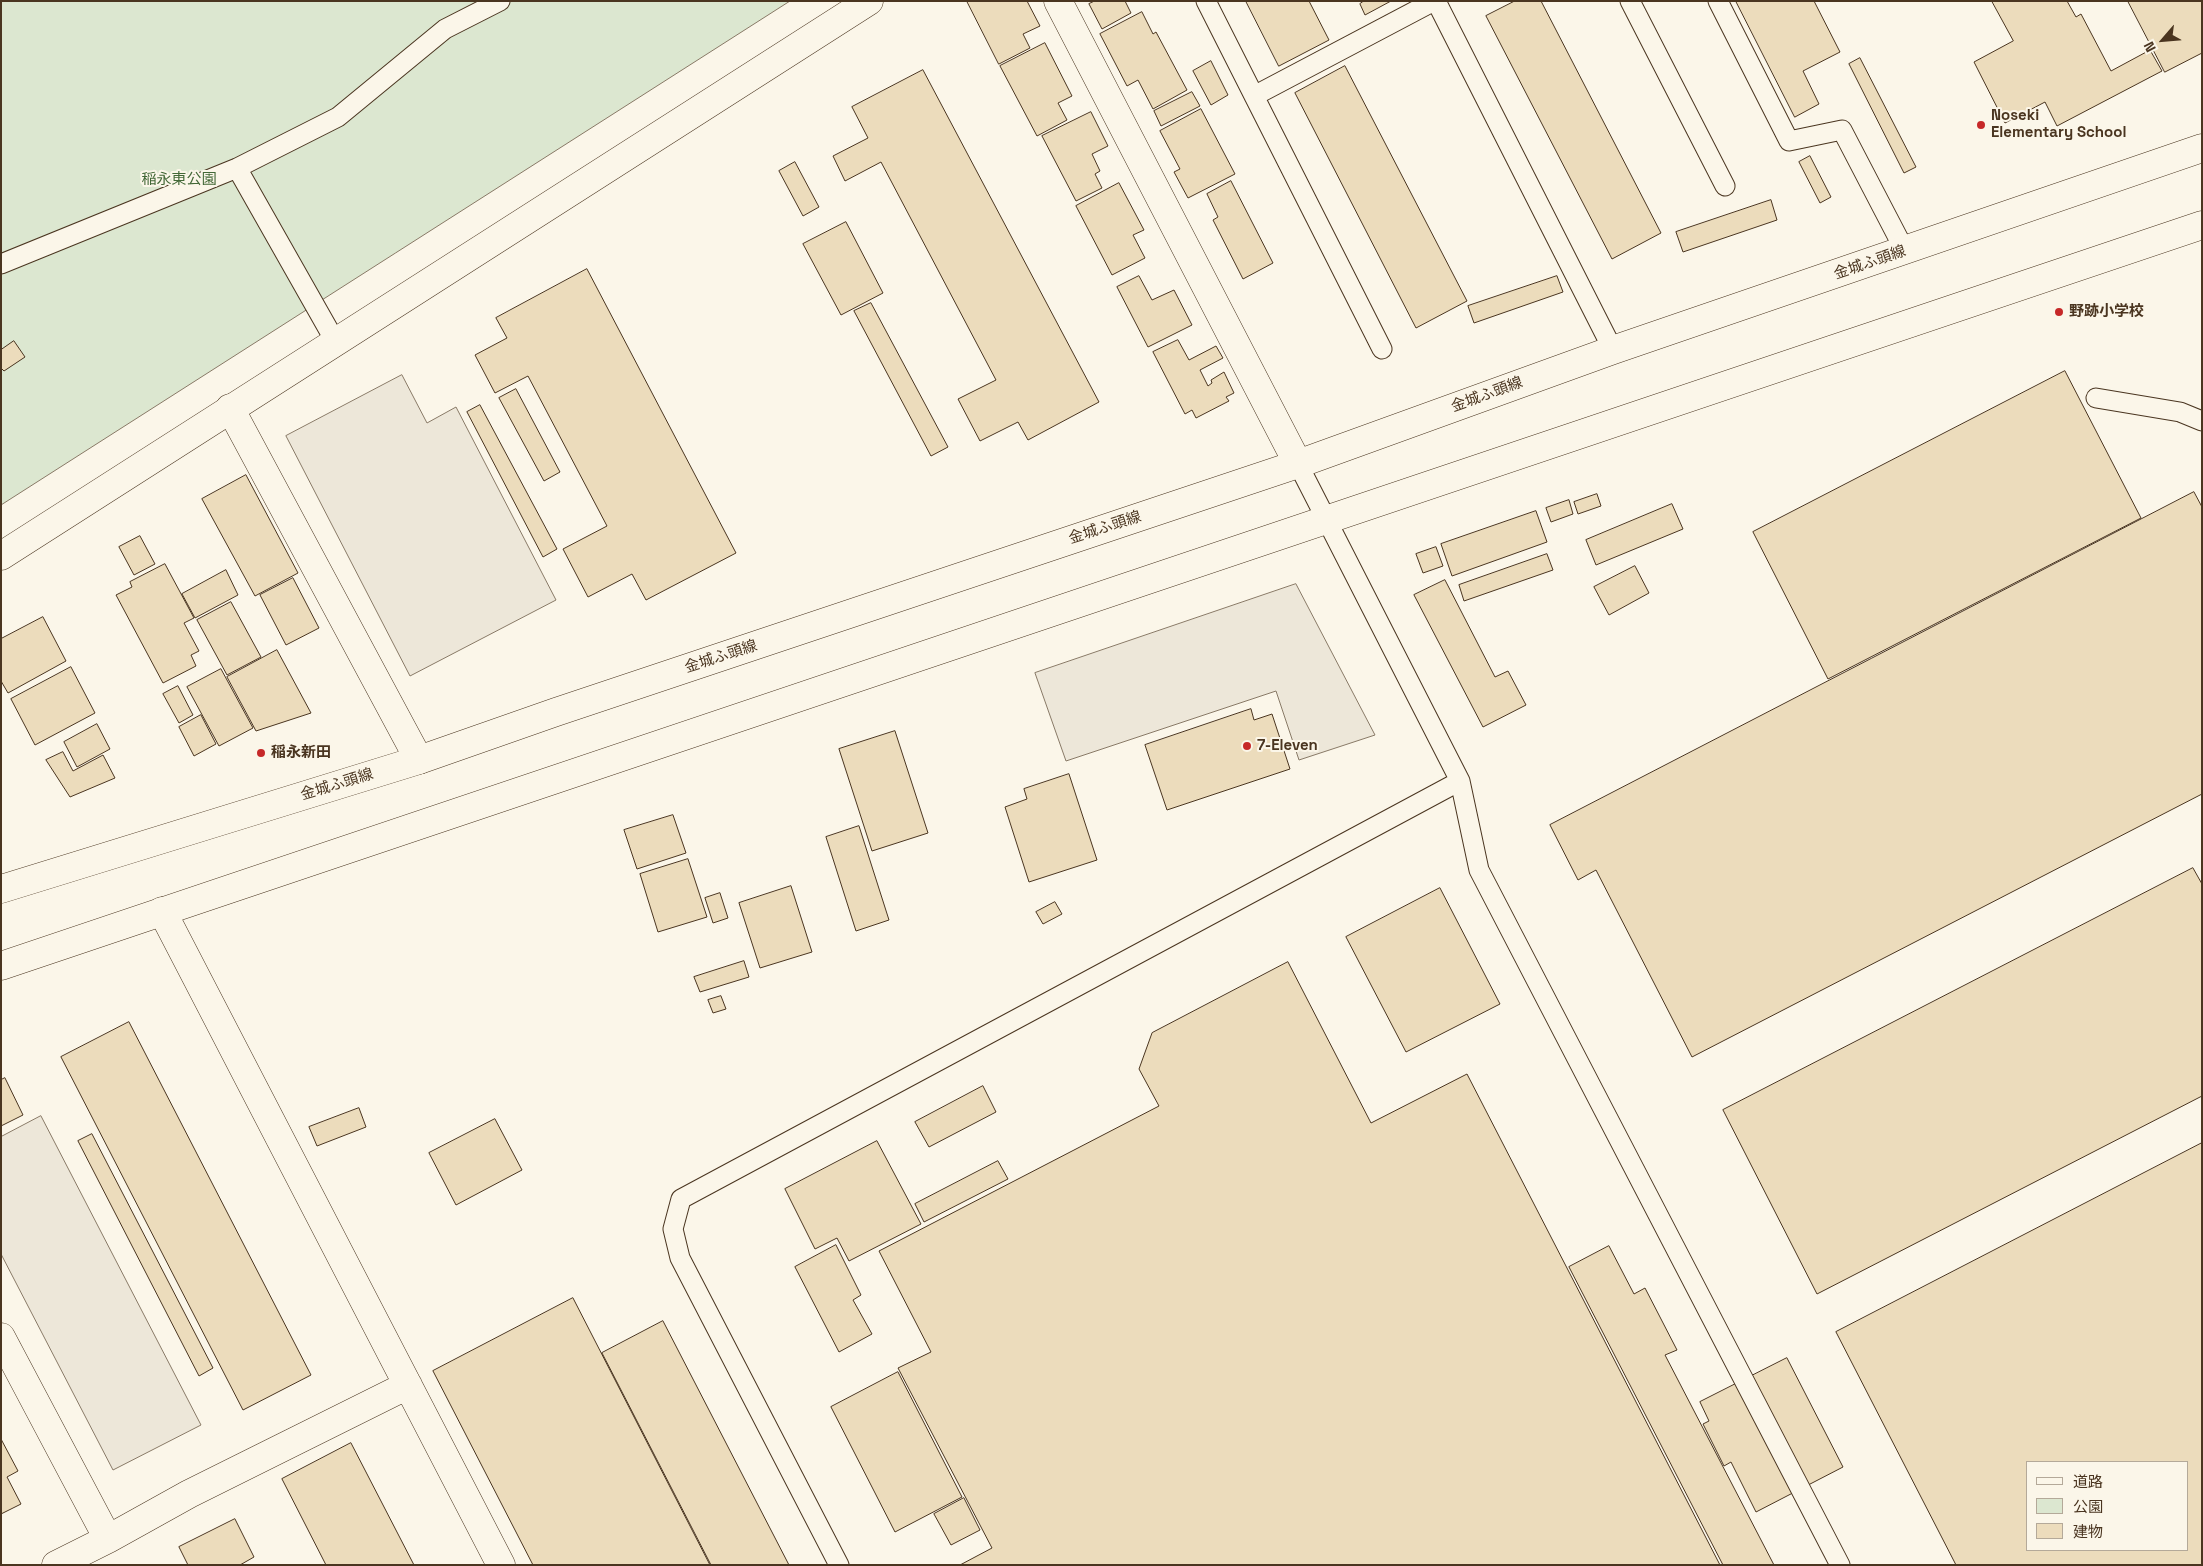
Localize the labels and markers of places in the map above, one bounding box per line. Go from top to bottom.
place label: Noseki Elementary School [1991,107,2126,142]
marker: Noseki Elementary School [1975,119,1987,131]
place label: 野跡小学校 [2069,303,2144,321]
marker: 野跡小学校 [2053,306,2065,318]
place label: 7-Eleven [1257,737,1318,755]
marker: 7-Eleven [1241,740,1253,752]
place label: 稲永新田 [271,744,331,762]
marker: 稲永新田 [255,747,267,759]

